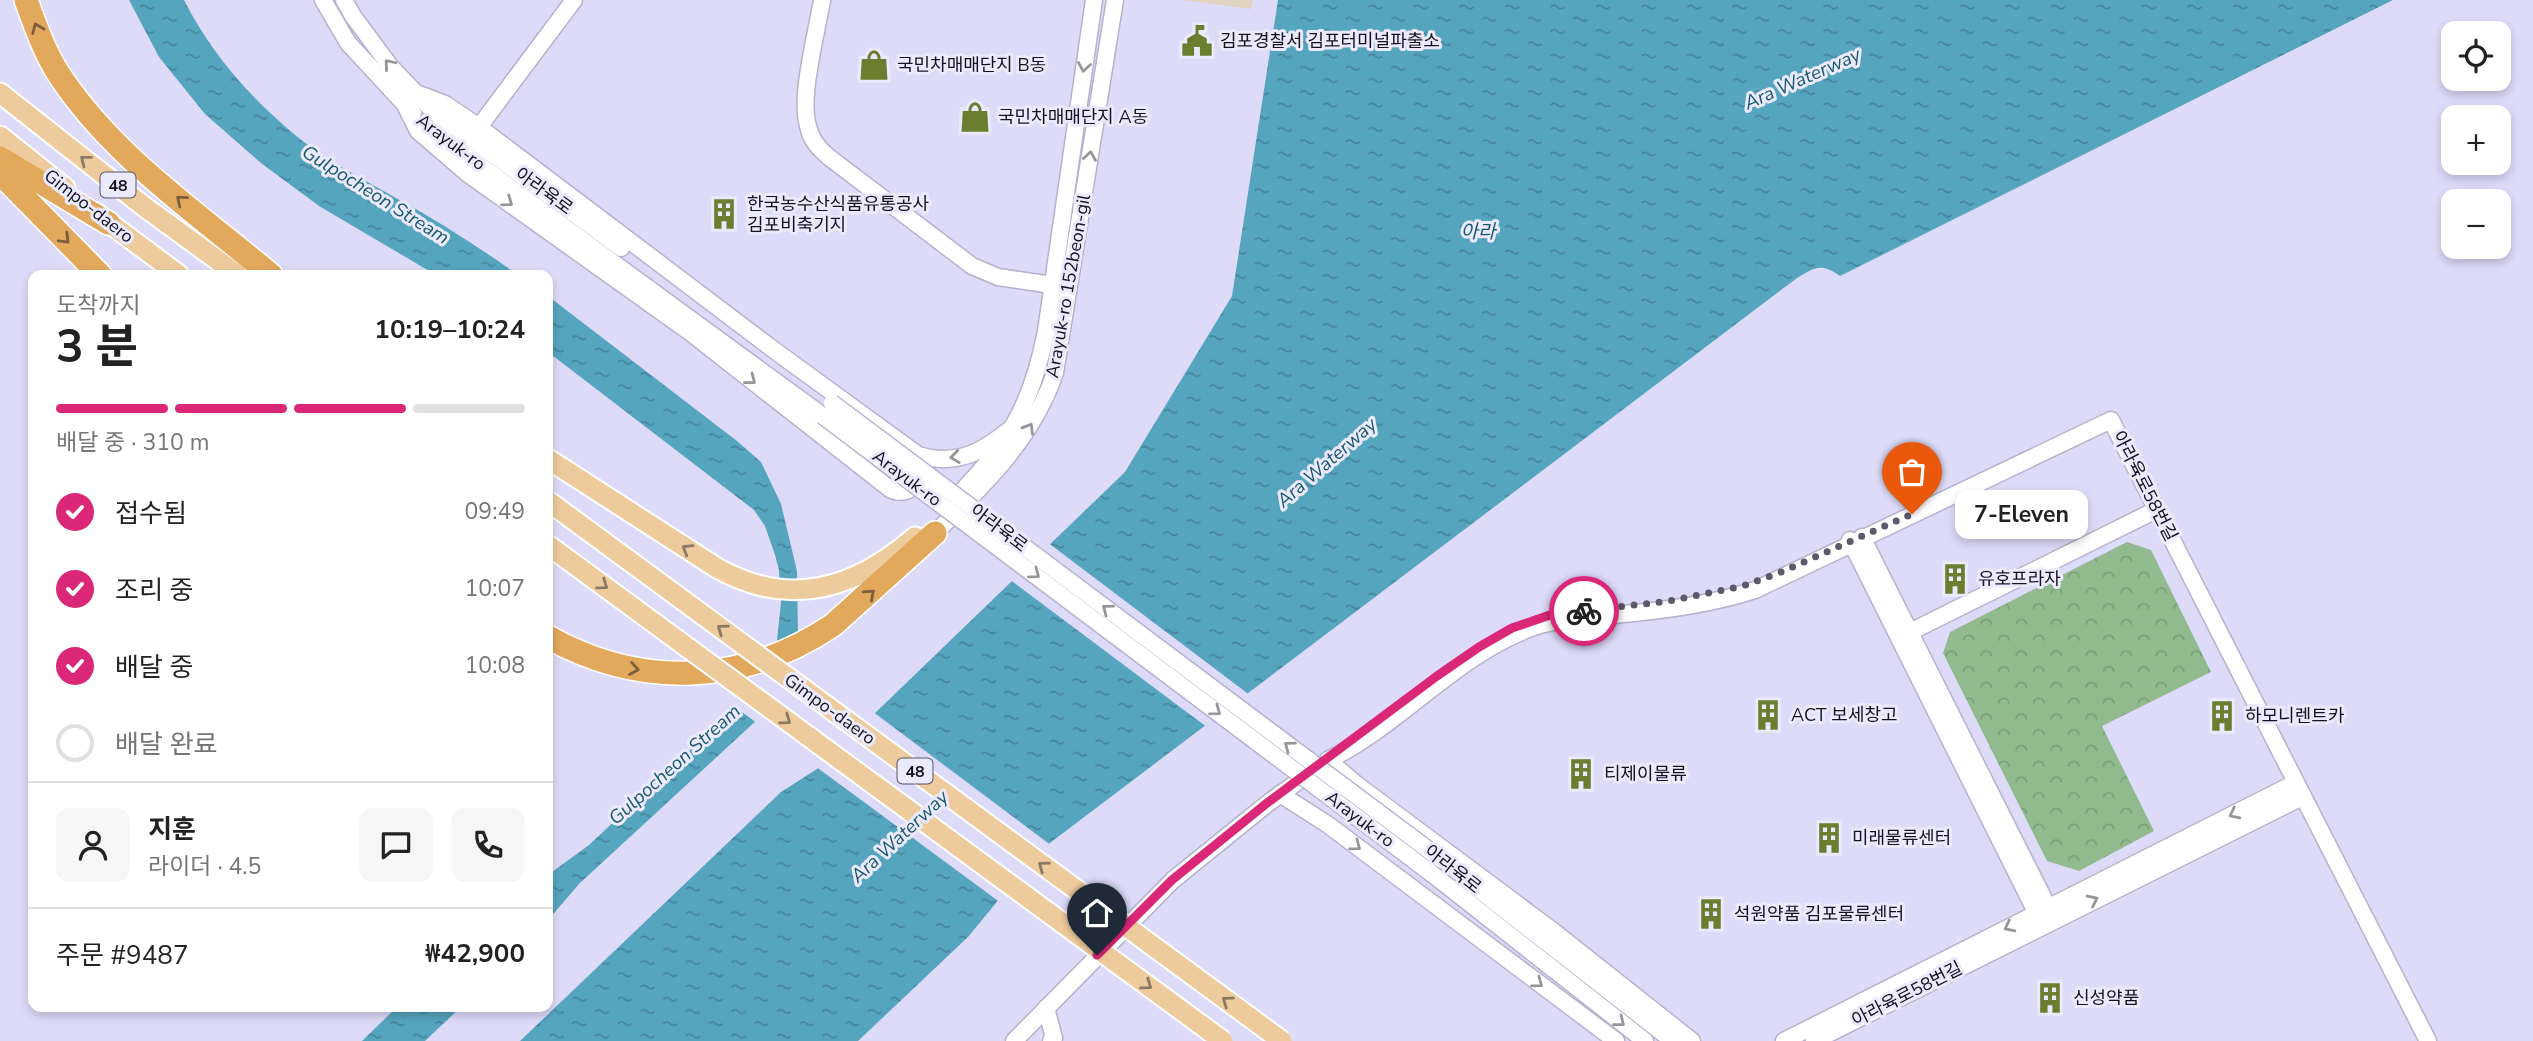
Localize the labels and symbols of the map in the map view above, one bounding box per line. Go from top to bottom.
one-way arrow [31,22,45,34]
public building icon: 김포경찰서 김포터미널파출소 [1180,24,1214,58]
place label: 김포경찰서 김포터미널파출소 [1220,29,1440,53]
water label: Ara Waterway [1739,41,1866,117]
shop icon: 국민차매매단지 B동 [857,48,891,82]
place label: 국민차매매단지 B동 [897,53,1046,77]
one-way arrow [385,60,397,73]
one-way arrow [1077,62,1092,73]
shop icon: 국민차매매단지 A동 [958,100,992,134]
place label: 국민차매매단지 A동 [998,105,1148,129]
street label: Arayuk-ro [412,108,490,176]
water label: Gulpocheon Stream [297,139,454,251]
one-way arrow [1082,151,1097,162]
one-way arrow [81,156,94,168]
street label: 아라육로 [510,162,578,220]
street label: Gimpo-daero [39,164,139,248]
road number: 48 [100,172,136,197]
place label: 한국농수산식품유통공사 김포비축기지 [747,192,930,237]
street label: Arayuk-ro 152beon-gil [1040,192,1096,380]
one-way arrow [500,194,513,207]
one-way arrow [177,195,189,208]
building icon: 한국농수산식품유통공사 김포비축기지 [707,197,741,231]
water label: 아라 [1461,219,1498,245]
one-way arrow [57,231,70,244]
one-way arrow [743,372,755,385]
water label: Ara Waterway [1270,411,1383,514]
one-way arrow [1020,422,1033,435]
street label: 아라육로58번길 [2107,427,2183,545]
pin [1882,442,1942,514]
street label: Arayuk-ro [868,444,946,512]
one-way arrow [949,450,961,465]
callout: 7-Eleven [1954,490,2087,538]
street label: 아라육로 [965,498,1033,558]
one-way arrow [681,545,694,558]
building icon: 유호프라자 [1938,562,1972,596]
one-way arrow [1027,566,1039,579]
place label: 유호프라자 [1978,567,2061,591]
courier [1549,576,1619,646]
one-way arrow [595,577,608,589]
one-way arrow [862,590,875,602]
one-way arrow [1102,605,1115,618]
one-way arrow [717,625,730,638]
one-way arrow [628,661,640,676]
street label: Gimpo-daero [780,668,880,750]
building icon: ACT 보세창고 [1751,698,1785,732]
water label: Gulpocheon Stream [603,699,746,831]
building icon: 하모니렌트카 [2205,699,2239,733]
one-way arrow [1209,703,1221,716]
place label: ACT 보세창고 [1791,703,1898,727]
place label: 하모니렌트카 [2245,704,2345,728]
one-way arrow [778,711,791,724]
one-way arrow [1284,741,1297,754]
building icon: 티제이물류 [1564,757,1598,791]
road number: 48 [898,758,932,784]
place label: 티제이물류 [1604,762,1687,786]
water label: Ara Waterway [844,784,955,890]
street label: Arayuk-ro [1321,785,1399,853]
one-way arrow [2229,805,2242,819]
building icon: 미래물류센터 [1812,821,1846,855]
place label: 미래물류센터 [1852,826,1951,850]
one-way arrow [1349,838,1361,850]
street label: 아라육로 [1420,839,1486,899]
one-way arrow [1038,862,1051,874]
pin [1067,883,1127,955]
one-way arrow [2086,894,2098,908]
building icon: 석원약품 김포물류센터 [1694,897,1728,931]
place label: 석원약품 김포물류센터 [1734,902,1904,926]
one-way arrow [2004,919,2017,933]
street label: 아라육로58번길 [1848,956,1966,1032]
one-way arrow [1530,975,1543,987]
one-way arrow [1139,977,1152,989]
building icon: 신성약품 [2033,981,2067,1015]
place label: 신성약품 [2073,986,2139,1010]
one-way arrow [1222,996,1235,1009]
one-way arrow [1612,1013,1625,1026]

